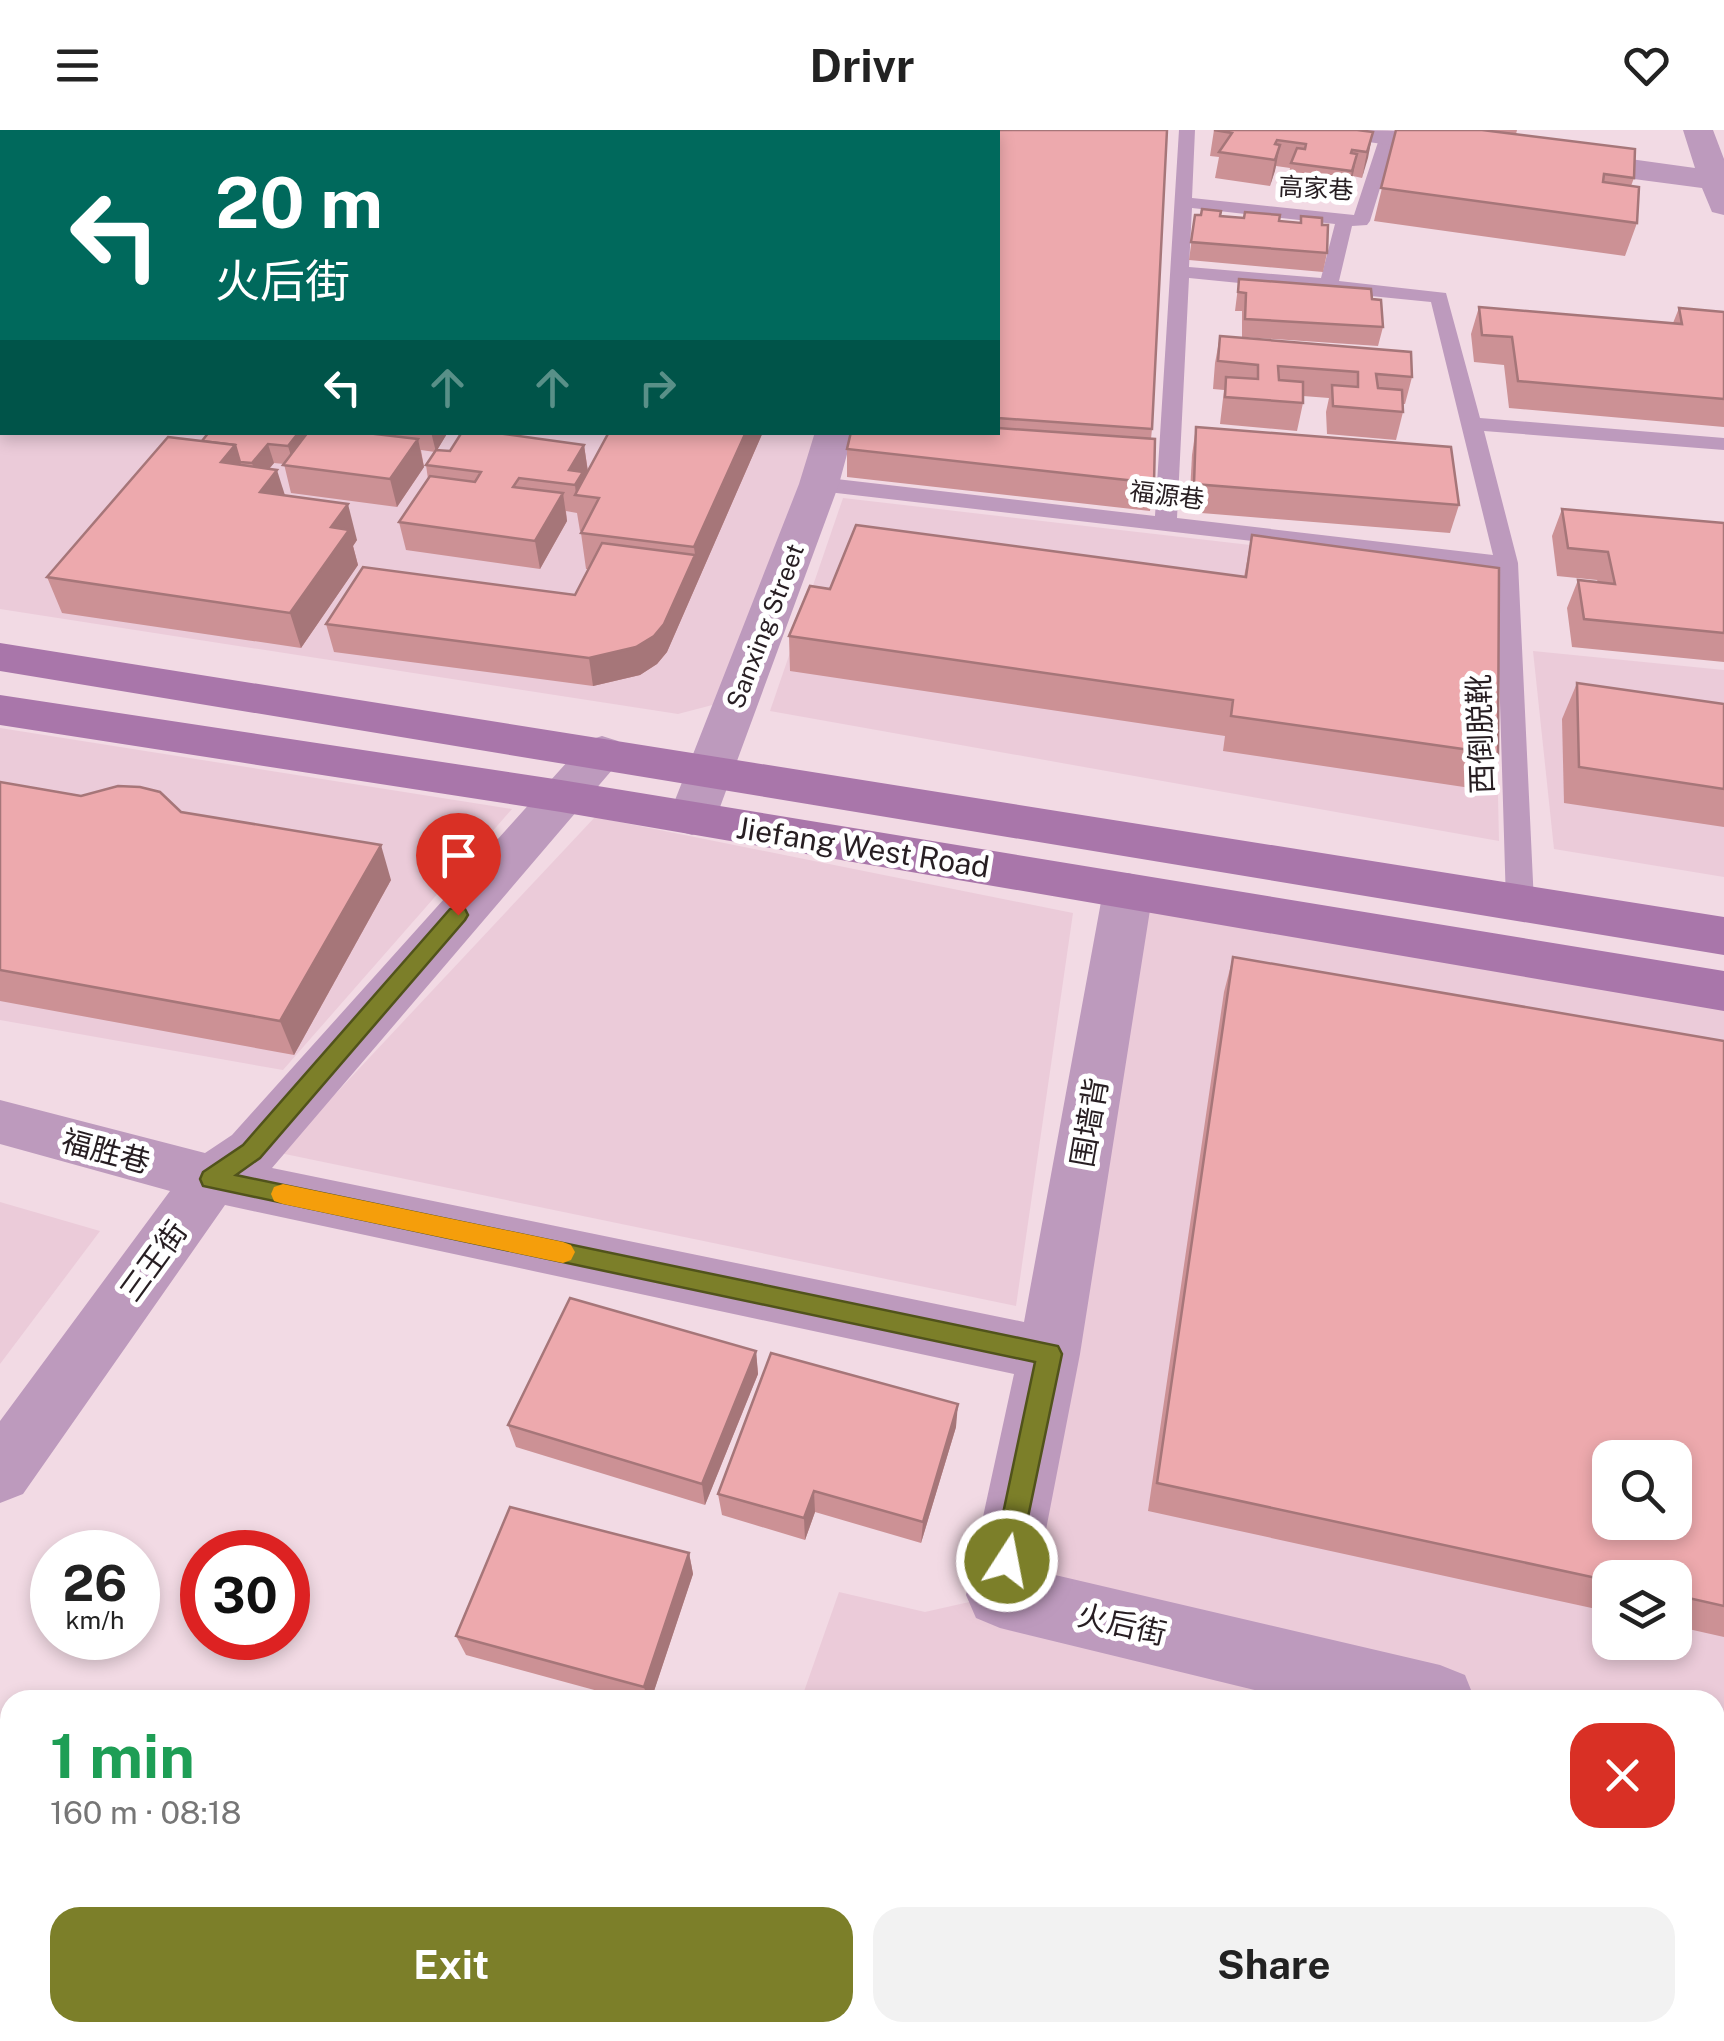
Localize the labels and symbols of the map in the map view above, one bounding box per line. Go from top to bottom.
street label: 高家巷 [1278,171,1354,205]
street label: 福源巷 [1128,476,1206,514]
street label: Sanxing Street [720,539,810,713]
street label: 西倒脱靴 [1460,673,1500,795]
street label: Jiefang West Road [734,809,992,885]
pin [416,813,501,916]
street label: 围墙背 [1063,1075,1115,1169]
street label: 福胜巷 [58,1122,154,1180]
street label: 三王街 [112,1214,194,1308]
position arrow [955,1509,1059,1613]
speed limit sign: 30 [180,1530,310,1660]
street label: 火后街 [1074,1596,1170,1652]

